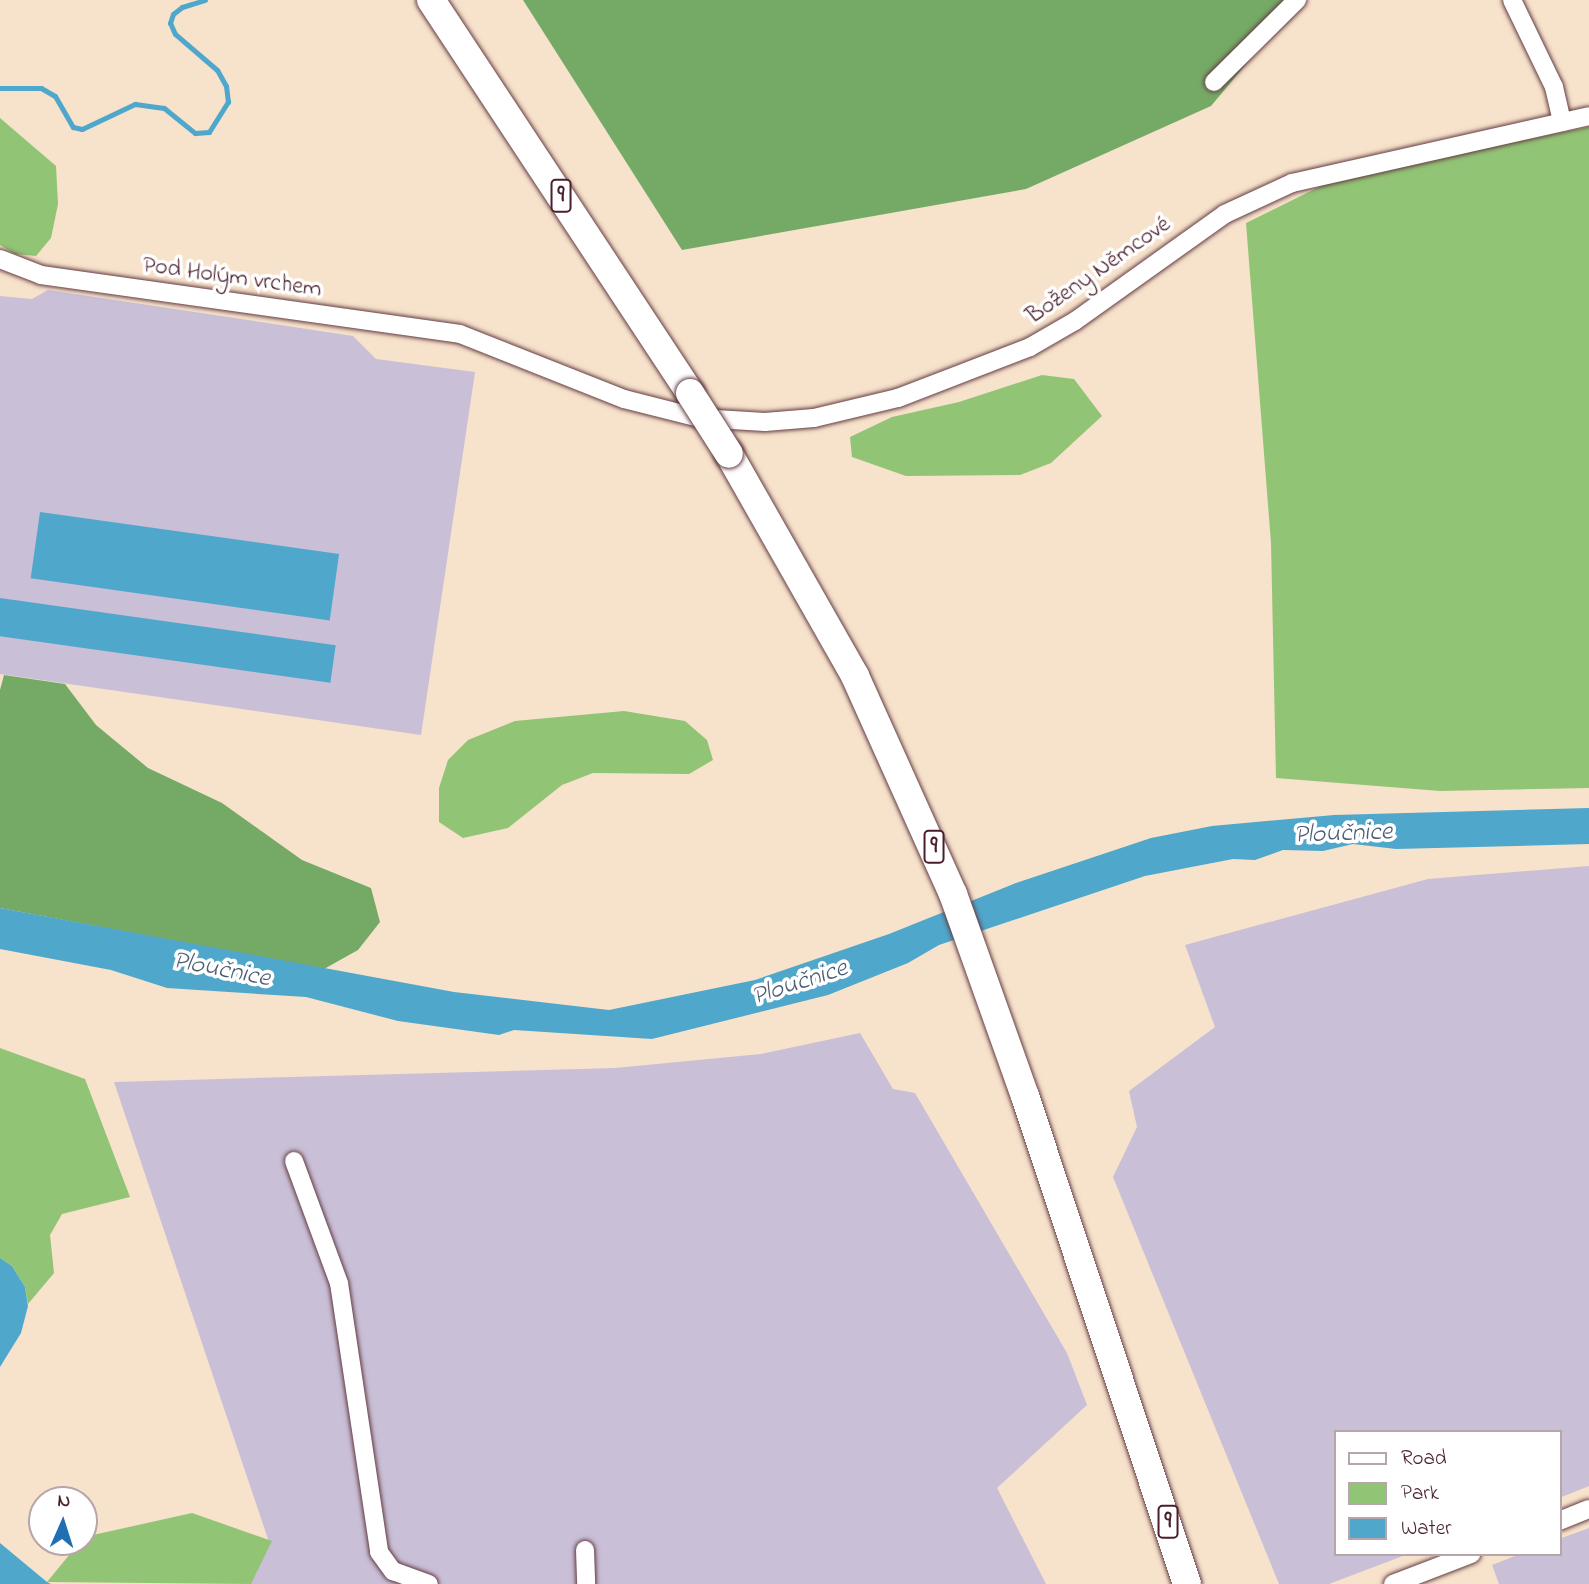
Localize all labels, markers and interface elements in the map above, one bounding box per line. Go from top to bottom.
road number: 9 [550,176,572,216]
street label: Boženy Němcové [1021,211,1177,331]
street label: Pod Holým vrchem [141,251,323,305]
water label: Ploučnice [1293,818,1393,852]
road number: 9 [923,828,944,866]
water label: Ploučnice [170,946,272,996]
water label: Ploučnice [748,954,852,1014]
legend [1334,1430,1561,1556]
text: Road [1401,1444,1447,1474]
text: Park [1401,1479,1439,1509]
north arrow [28,1486,98,1556]
text: N [57,1488,71,1515]
road number: 9 [1158,1502,1178,1541]
text: Water [1401,1514,1452,1544]

